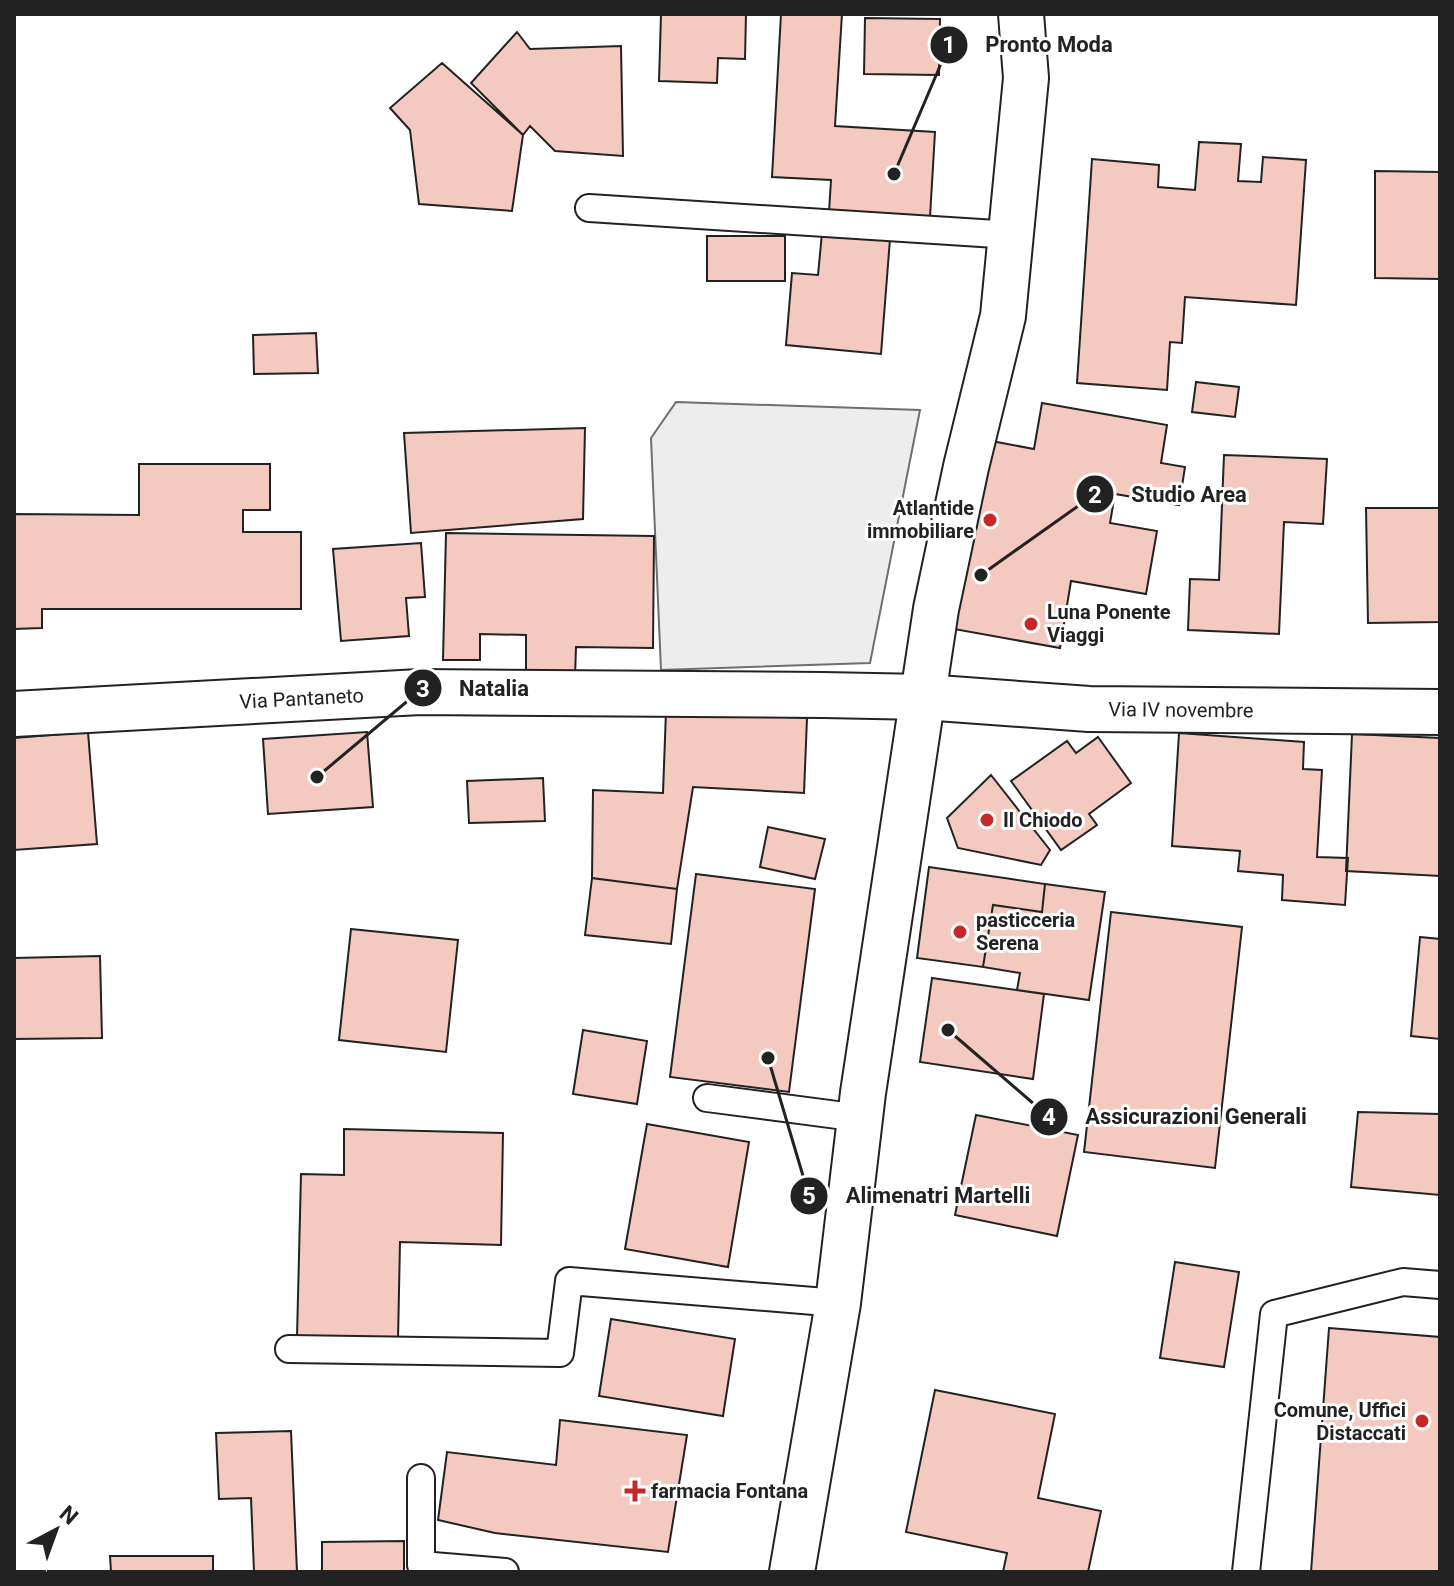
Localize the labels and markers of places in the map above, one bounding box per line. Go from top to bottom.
callout: Pronto Moda [929,22,1128,68]
callout: Studio Area [1075,471,1263,517]
place label: Atlantide immobiliare [867,496,974,543]
marker: Atlantide immobiliare [981,511,999,529]
place label: Luna Ponente Viaggi [1047,600,1171,647]
marker: Luna Ponente Viaggi [1022,615,1040,633]
callout: Natalia [403,665,545,711]
place label: Il Chiodo [1003,808,1083,832]
marker: Il Chiodo [978,811,996,829]
place label: pasticceria Serena [976,908,1076,955]
marker: pasticceria Serena [951,923,969,941]
callout: Assicurazioni Generali [1029,1094,1323,1140]
callout: Alimenatri Martelli [789,1173,1046,1219]
place label: Comune, Uffici Distaccati [1274,1398,1406,1445]
marker: Comune, Uffici Distaccati [1413,1412,1431,1430]
place label: farmacia Fontana [651,1479,809,1503]
marker: farmacia Fontana [626,1482,644,1500]

